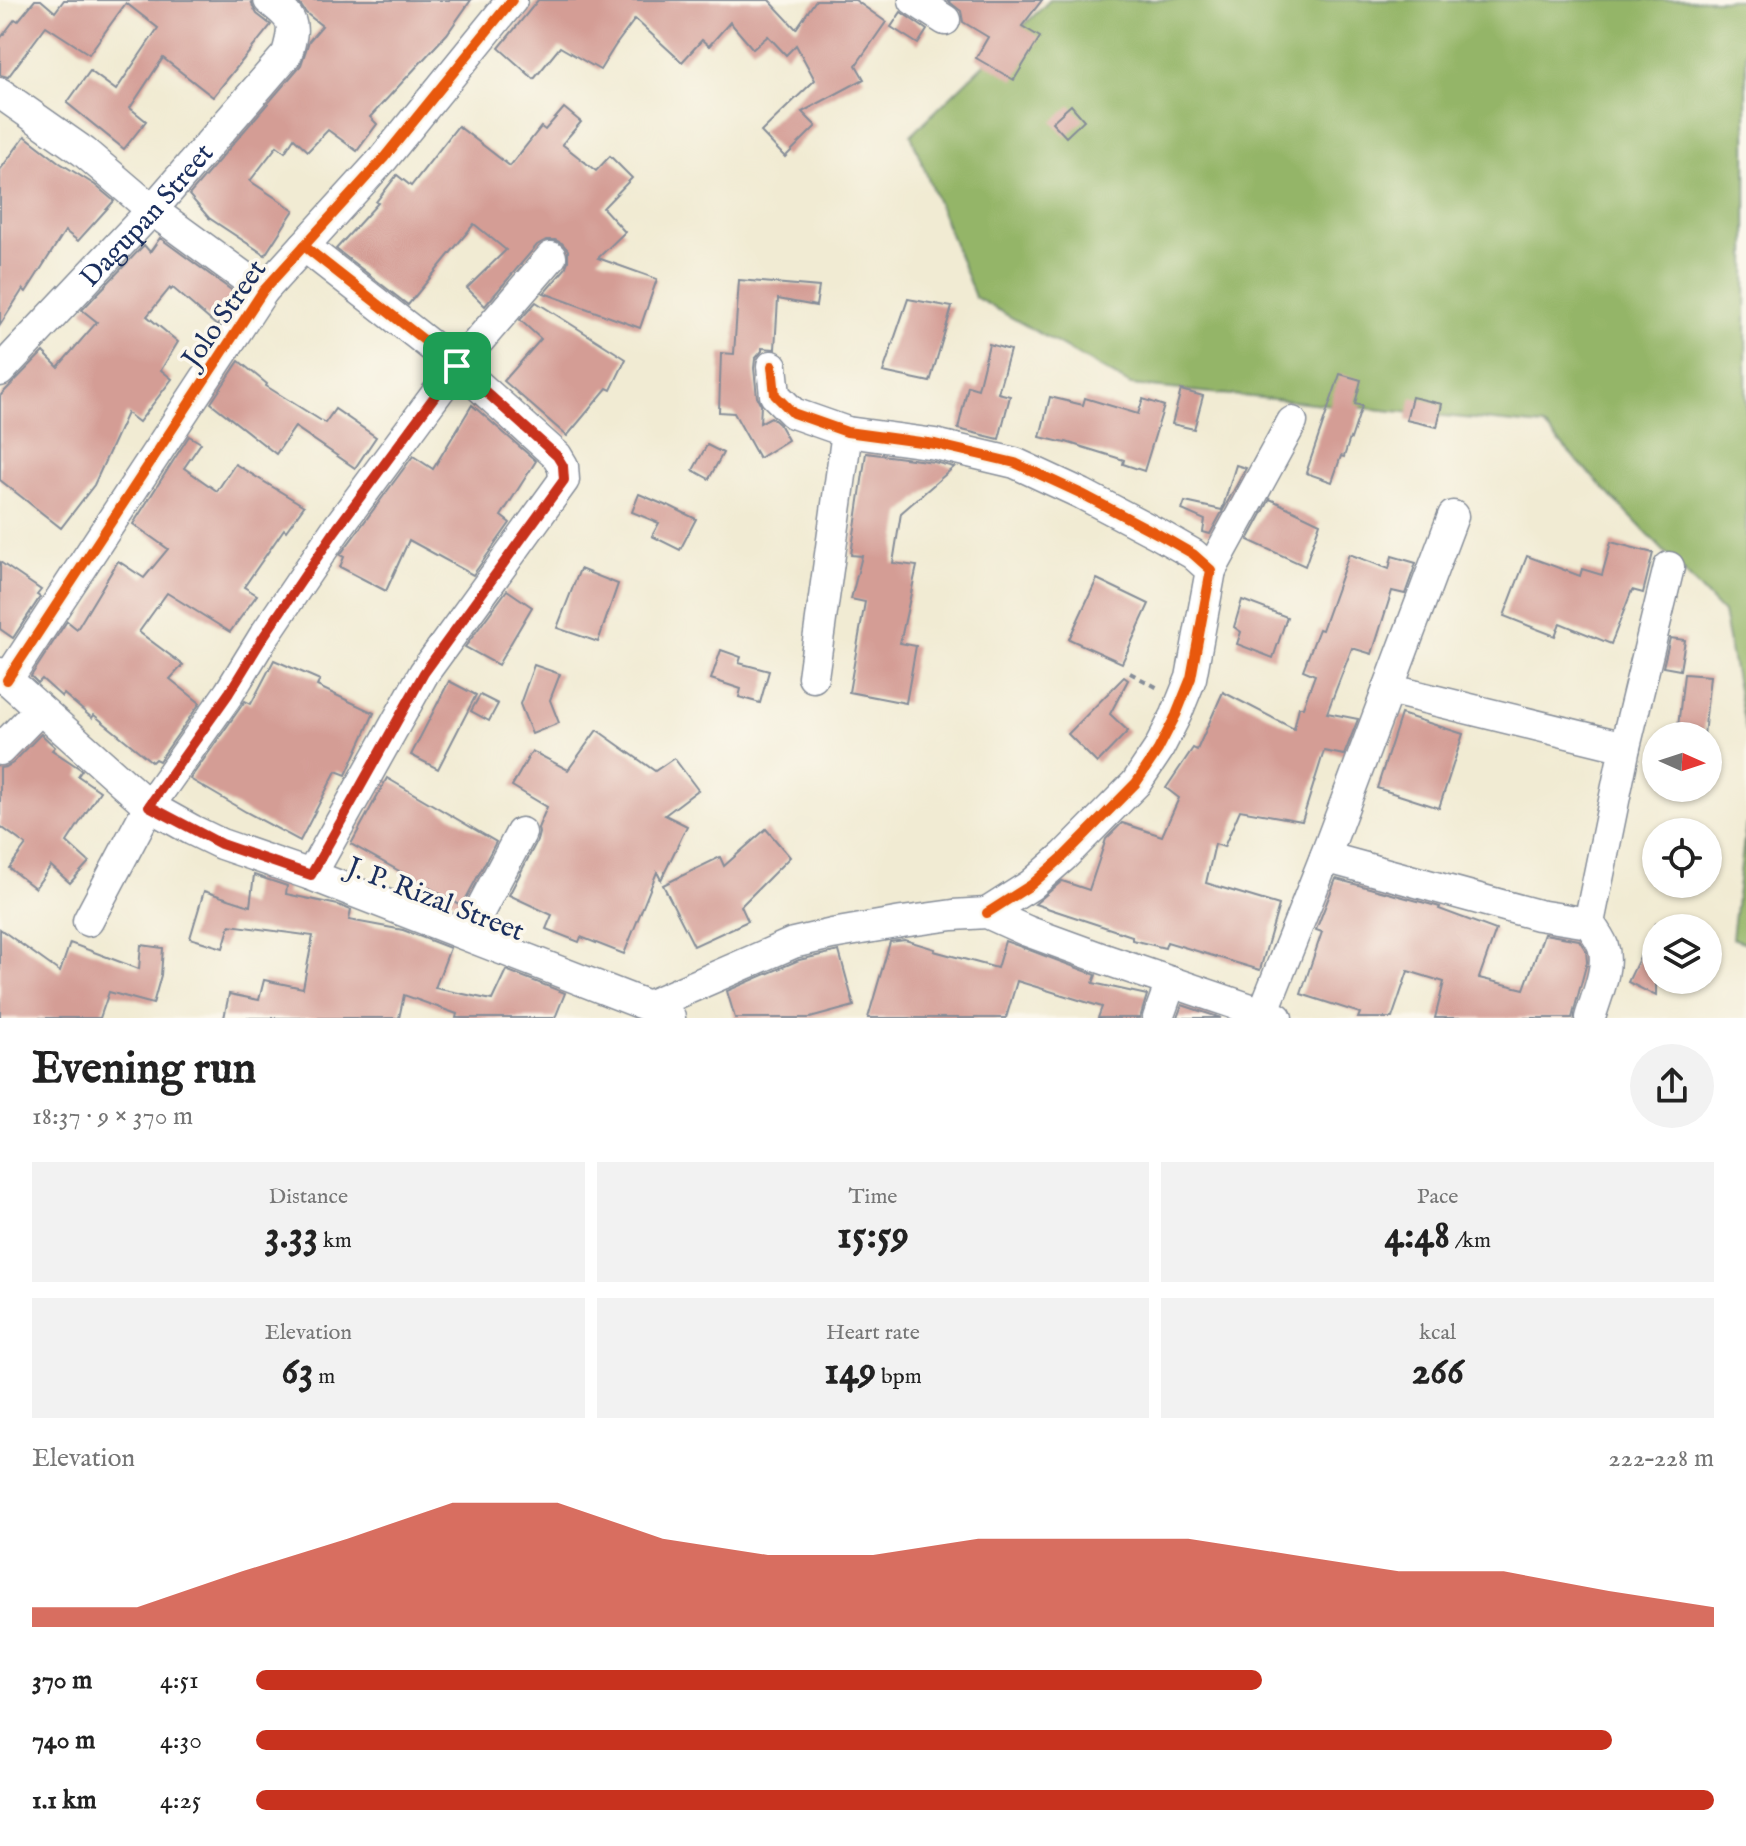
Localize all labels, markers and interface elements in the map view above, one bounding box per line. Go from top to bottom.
street label: Dagupan Street [73,137,222,295]
street label: Jolo Street [173,253,275,378]
pin [423,332,491,400]
icon: arrive [435,344,479,388]
north arrow [1642,722,1722,802]
map controls [1642,722,1722,994]
button: locate [1642,818,1722,898]
street label: J. P. Rizal Street [339,849,529,950]
button: layers [1642,914,1722,994]
text: Evening run [32,1042,256,1098]
button: share [1630,1044,1714,1128]
text: 18:37 · 9 × 370 m [32,1100,193,1133]
text: Distance [269,1183,348,1211]
text: Time [849,1183,897,1211]
text: Pace [1417,1183,1458,1211]
text: 3.33 [265,1211,318,1262]
text: 15:59 [837,1211,909,1262]
text: 4:48 [1384,1211,1450,1262]
text: km [318,1227,352,1255]
text: /km [1450,1227,1491,1255]
text: Elevation [265,1319,352,1347]
text: Heart rate [826,1319,920,1347]
text: kcal [1419,1319,1456,1347]
text: 63 [282,1347,313,1398]
text: 149 [824,1347,876,1398]
text: 266 [1411,1347,1464,1398]
text: m [313,1363,335,1391]
text: bpm [876,1363,922,1391]
text: Elevation [32,1442,135,1475]
text: 222–228 m [1608,1442,1714,1475]
text: 370 m [32,1664,92,1697]
text: 4:51 [160,1664,199,1697]
text: 740 m [32,1724,95,1757]
text: 4:30 [160,1724,202,1757]
text: 1.1 km [32,1784,97,1817]
text: 4:25 [160,1784,201,1817]

